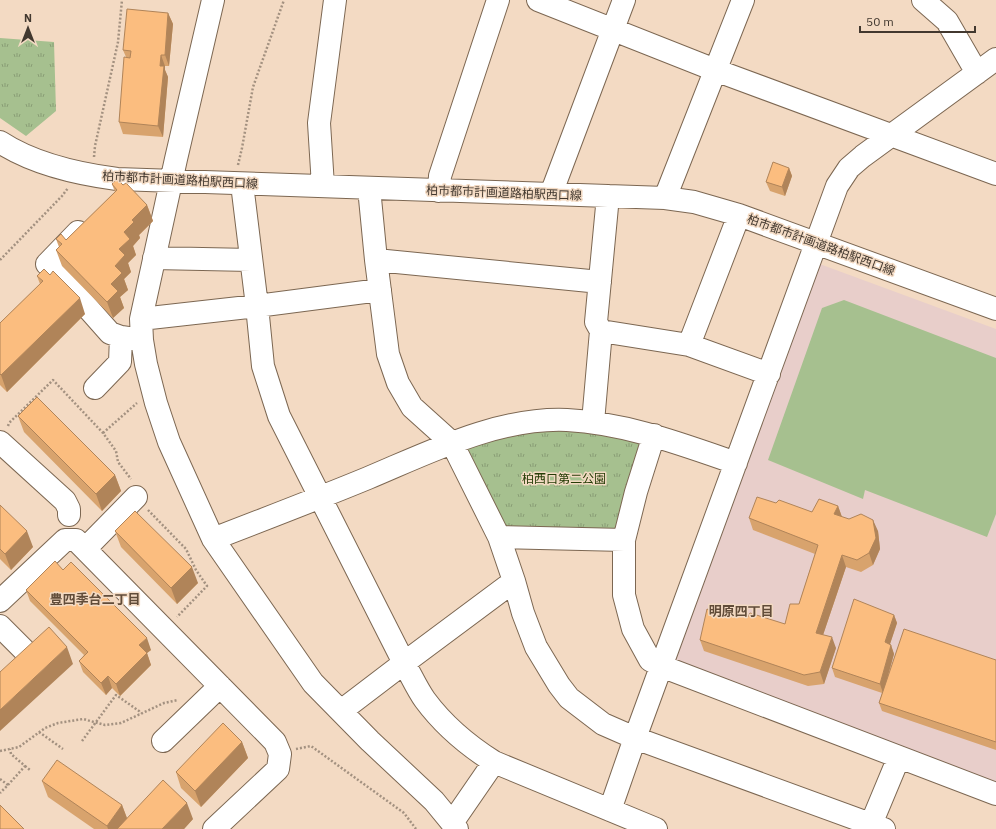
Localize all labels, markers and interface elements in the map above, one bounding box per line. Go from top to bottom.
north arrow [8,8,48,48]
scale bar [860,8,975,34]
text: N [24,11,32,25]
text: 50 m [866,14,894,29]
street label: 柏市都市計画道路柏駅西口線 [102,168,258,191]
street label: 柏市都市計画道路柏駅西口線 [426,182,582,203]
street label: 柏市都市計画道路柏駅西口線 [745,211,897,278]
park label: 柏西口第二公園 [522,471,606,486]
district label: 豊四季台二丁目 [49,591,141,608]
district label: 明原四丁目 [708,603,774,620]

